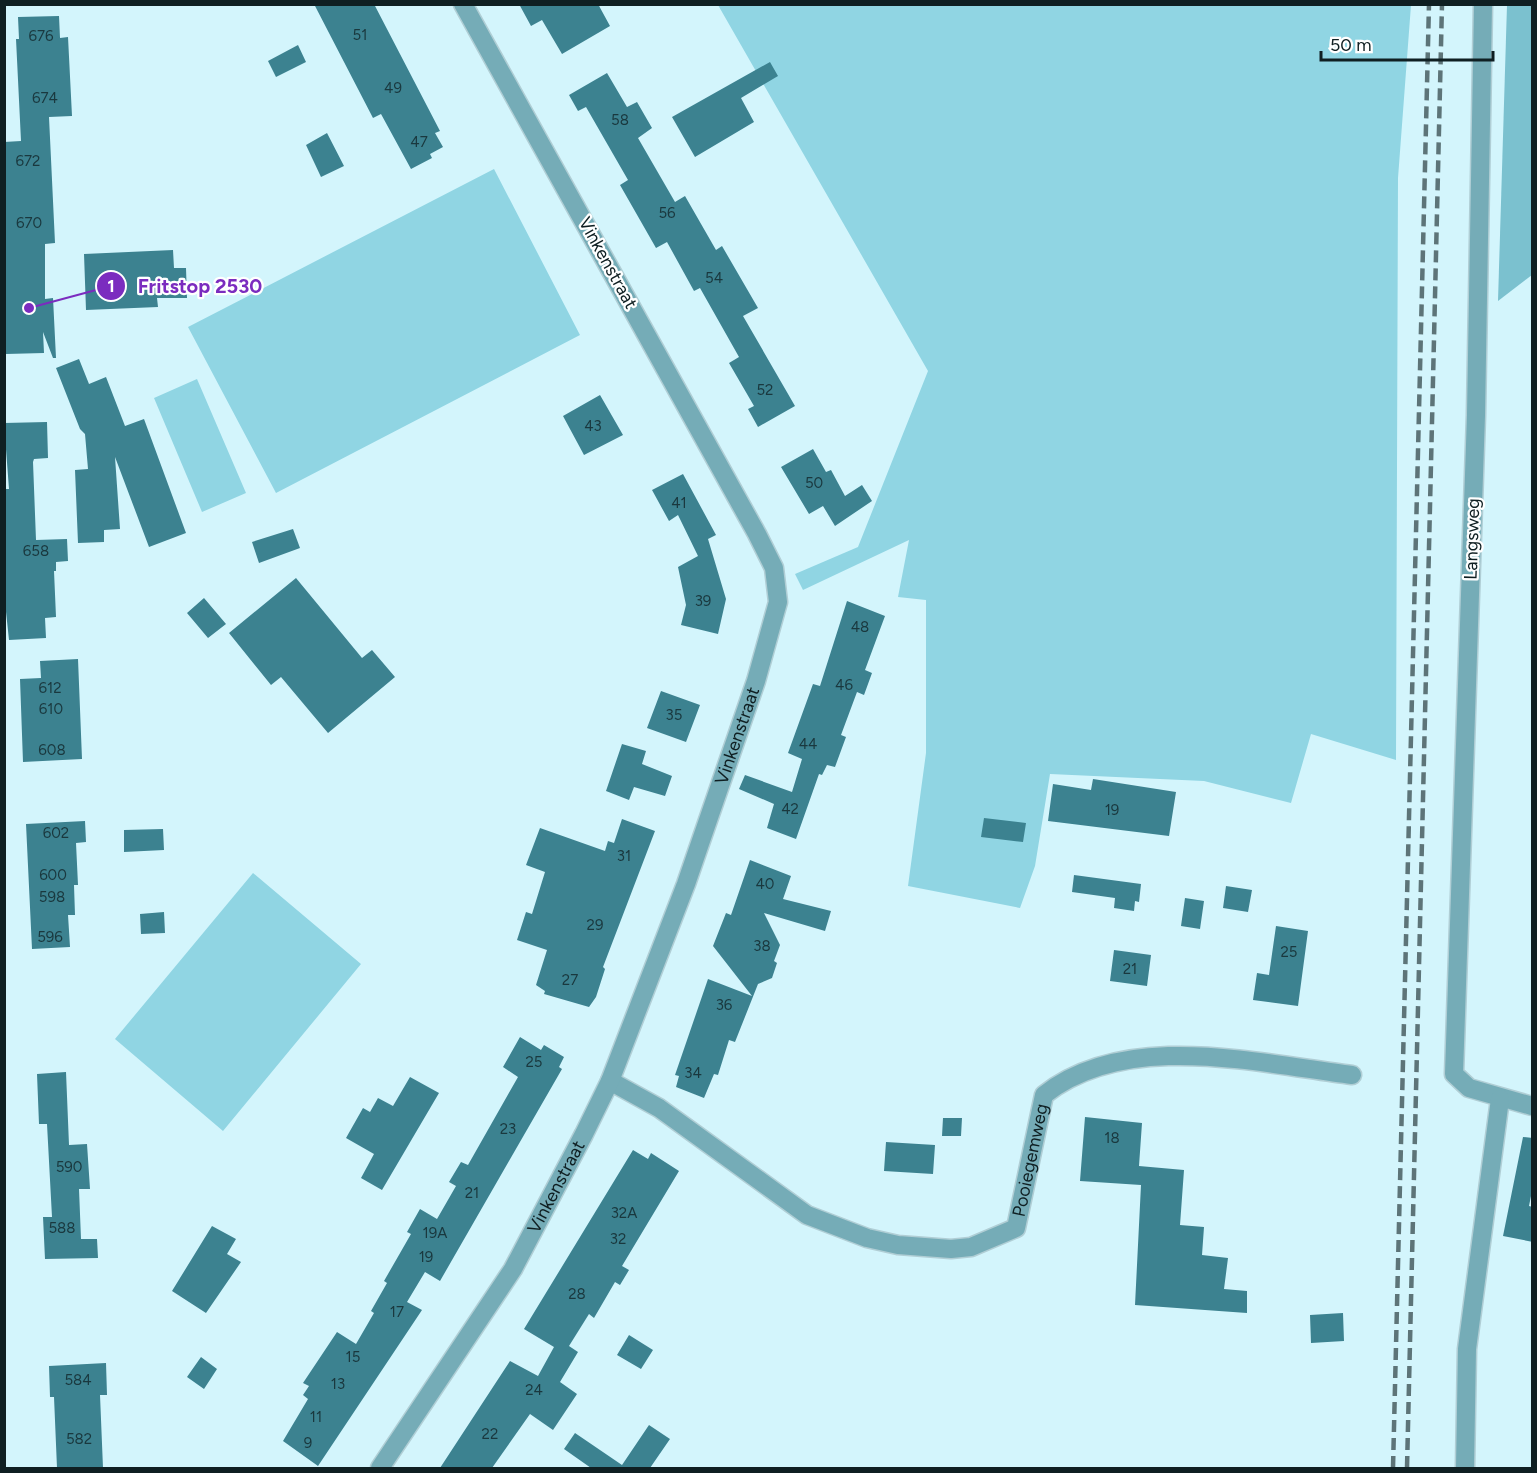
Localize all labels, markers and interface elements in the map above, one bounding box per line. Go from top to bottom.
scale bar [1321,24,1494,62]
house number: 51 [353,26,367,44]
house number: 676 [28,27,54,45]
text: 50 m [1330,34,1372,56]
house number: 49 [384,79,402,97]
house number: 674 [32,89,58,107]
house number: 58 [611,111,629,129]
house number: 47 [410,133,428,151]
house number: 672 [16,152,40,170]
house number: 56 [658,204,676,222]
street label: Vinkenstraat [574,213,642,313]
house number: 670 [16,214,42,232]
callout: Fritstop 2530 [96,267,275,305]
house number: 54 [705,269,723,287]
text: Fritstop 2530 [138,274,262,298]
text: 1 [107,275,115,297]
house number: 52 [756,381,774,399]
house number: 43 [584,417,602,435]
house number: 50 [805,474,823,492]
house number: 41 [671,494,687,512]
street label: Langsweg [1460,498,1484,580]
house number: 658 [23,542,49,560]
house number: 39 [695,592,711,610]
house number: 48 [851,618,869,636]
house number: 46 [835,676,853,694]
house number: 612 [38,679,62,697]
street label: Vinkenstraat [710,684,764,787]
house number: 610 [39,700,63,718]
house number: 35 [666,706,682,724]
house number: 44 [799,735,817,753]
house number: 608 [38,741,66,759]
house number: 42 [781,800,799,818]
house number: 19 [1105,801,1119,819]
house number: 602 [43,824,69,842]
house number: 31 [617,847,631,865]
house number: 600 [39,866,67,884]
house number: 40 [756,875,774,893]
house number: 598 [39,888,65,906]
house number: 29 [587,916,603,934]
house number: 596 [37,928,63,946]
house number: 38 [753,937,771,955]
house number: 25 [1280,943,1298,961]
house number: 21 [1123,960,1137,978]
house number: 27 [562,971,578,989]
house number: 36 [716,996,733,1014]
house number: 25 [525,1053,543,1071]
house number: 34 [684,1064,702,1082]
street label: Pooiegemweg [1008,1102,1053,1219]
house number: 23 [500,1120,516,1138]
house number: 18 [1104,1129,1120,1147]
street label: Vinkenstraat [523,1137,590,1237]
house number: 590 [56,1158,82,1176]
house number: 21 [465,1184,479,1202]
house number: 32A [611,1204,637,1222]
house number: 588 [48,1219,76,1237]
house number: 19A [423,1224,447,1242]
house number: 32 [610,1230,626,1248]
house number: 19 [419,1248,433,1266]
house number: 28 [568,1285,586,1303]
house number: 17 [390,1303,404,1321]
house number: 15 [346,1348,360,1366]
house number: 584 [64,1371,92,1389]
house number: 13 [331,1375,345,1393]
house number: 24 [525,1381,543,1399]
house number: 11 [310,1408,322,1426]
house number: 22 [482,1425,498,1443]
house number: 582 [66,1430,92,1448]
house number: 9 [304,1434,312,1452]

